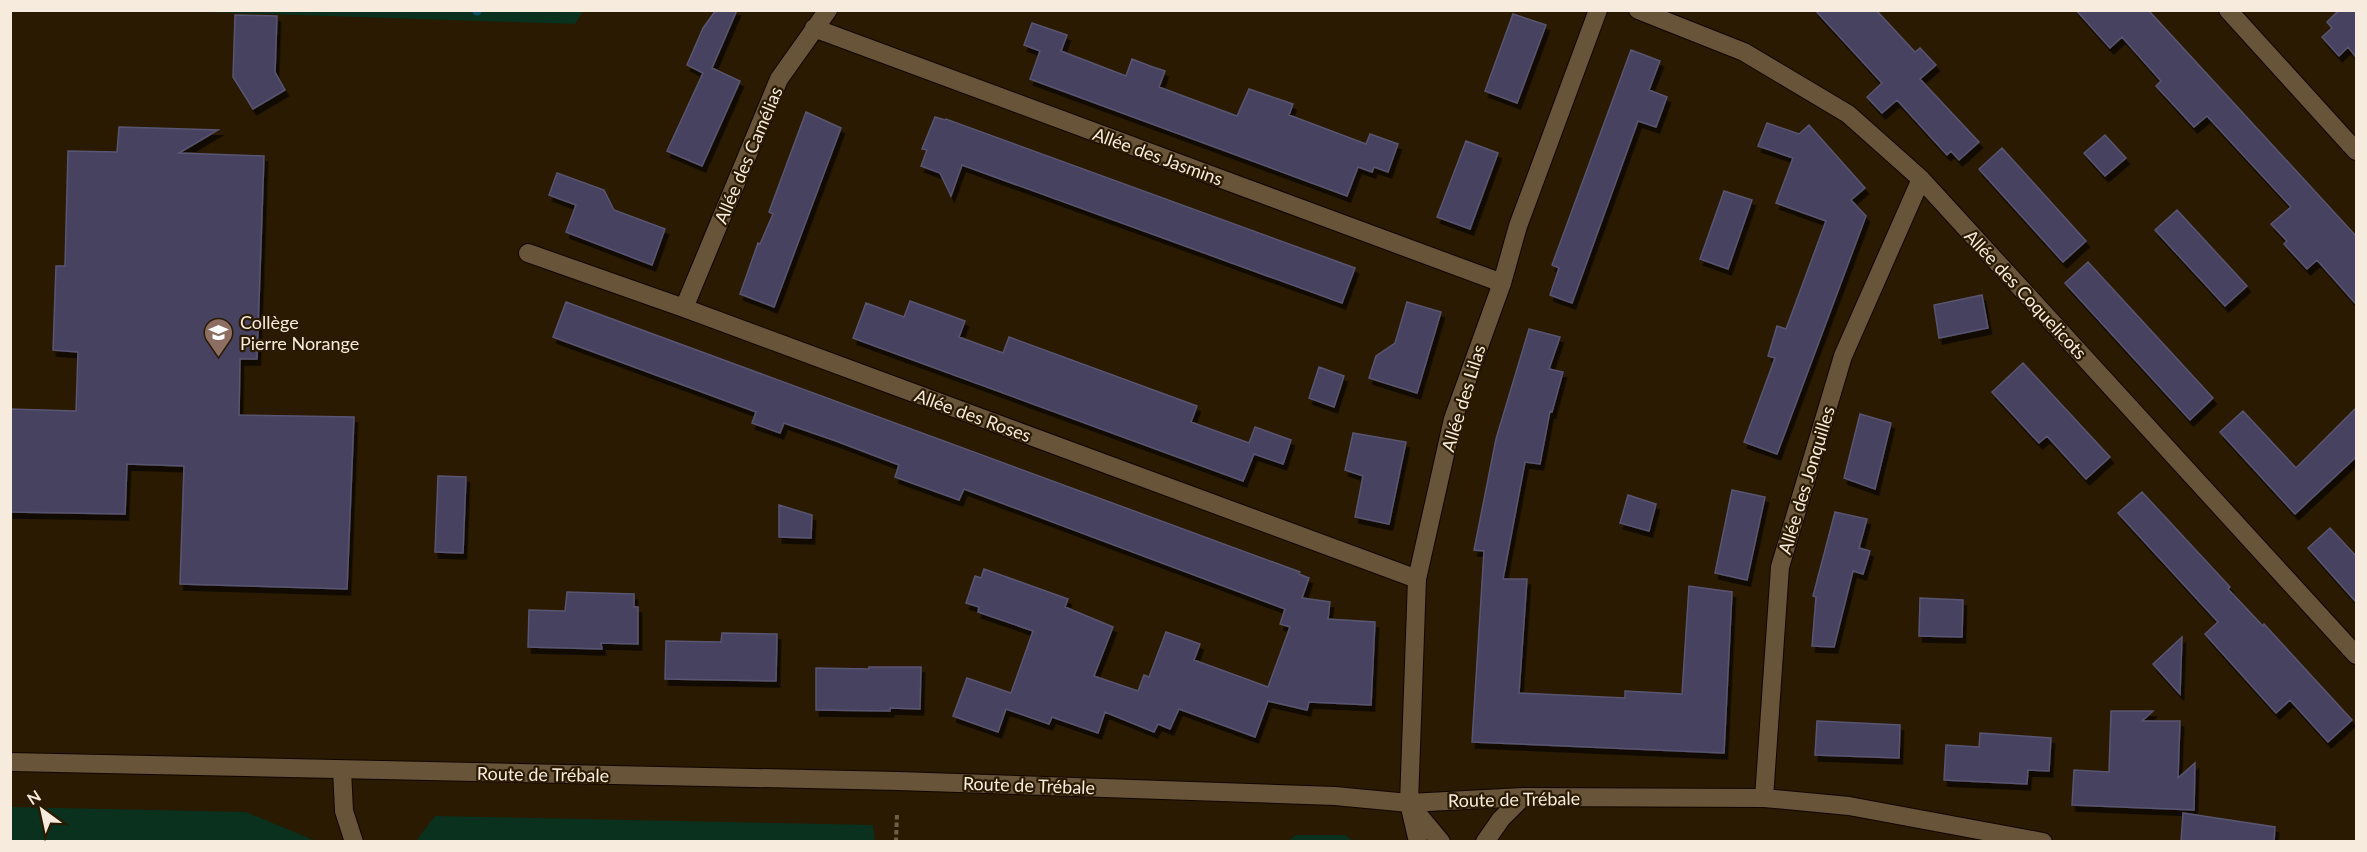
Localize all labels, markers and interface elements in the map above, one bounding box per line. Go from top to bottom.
street label: Allée des Camélias [709,83,787,227]
street label: Allée des Jasmins [1090,122,1226,190]
street label: Allée des Coquelicots [1960,225,2092,364]
place label: Collège Pierre Norange [240,311,359,354]
school or university icon: Collège Pierre Norange [203,316,235,358]
street label: Allée des Lilas [1436,342,1490,454]
street label: Allée des Roses [912,384,1034,446]
street label: Allée des Jonquilles [1773,403,1839,557]
street label: Route de Trébale [477,762,609,786]
street label: Route de Trébale [963,772,1095,798]
north arrow [12,780,72,840]
text: N [23,786,44,808]
street label: Route de Trébale [1448,787,1580,811]

